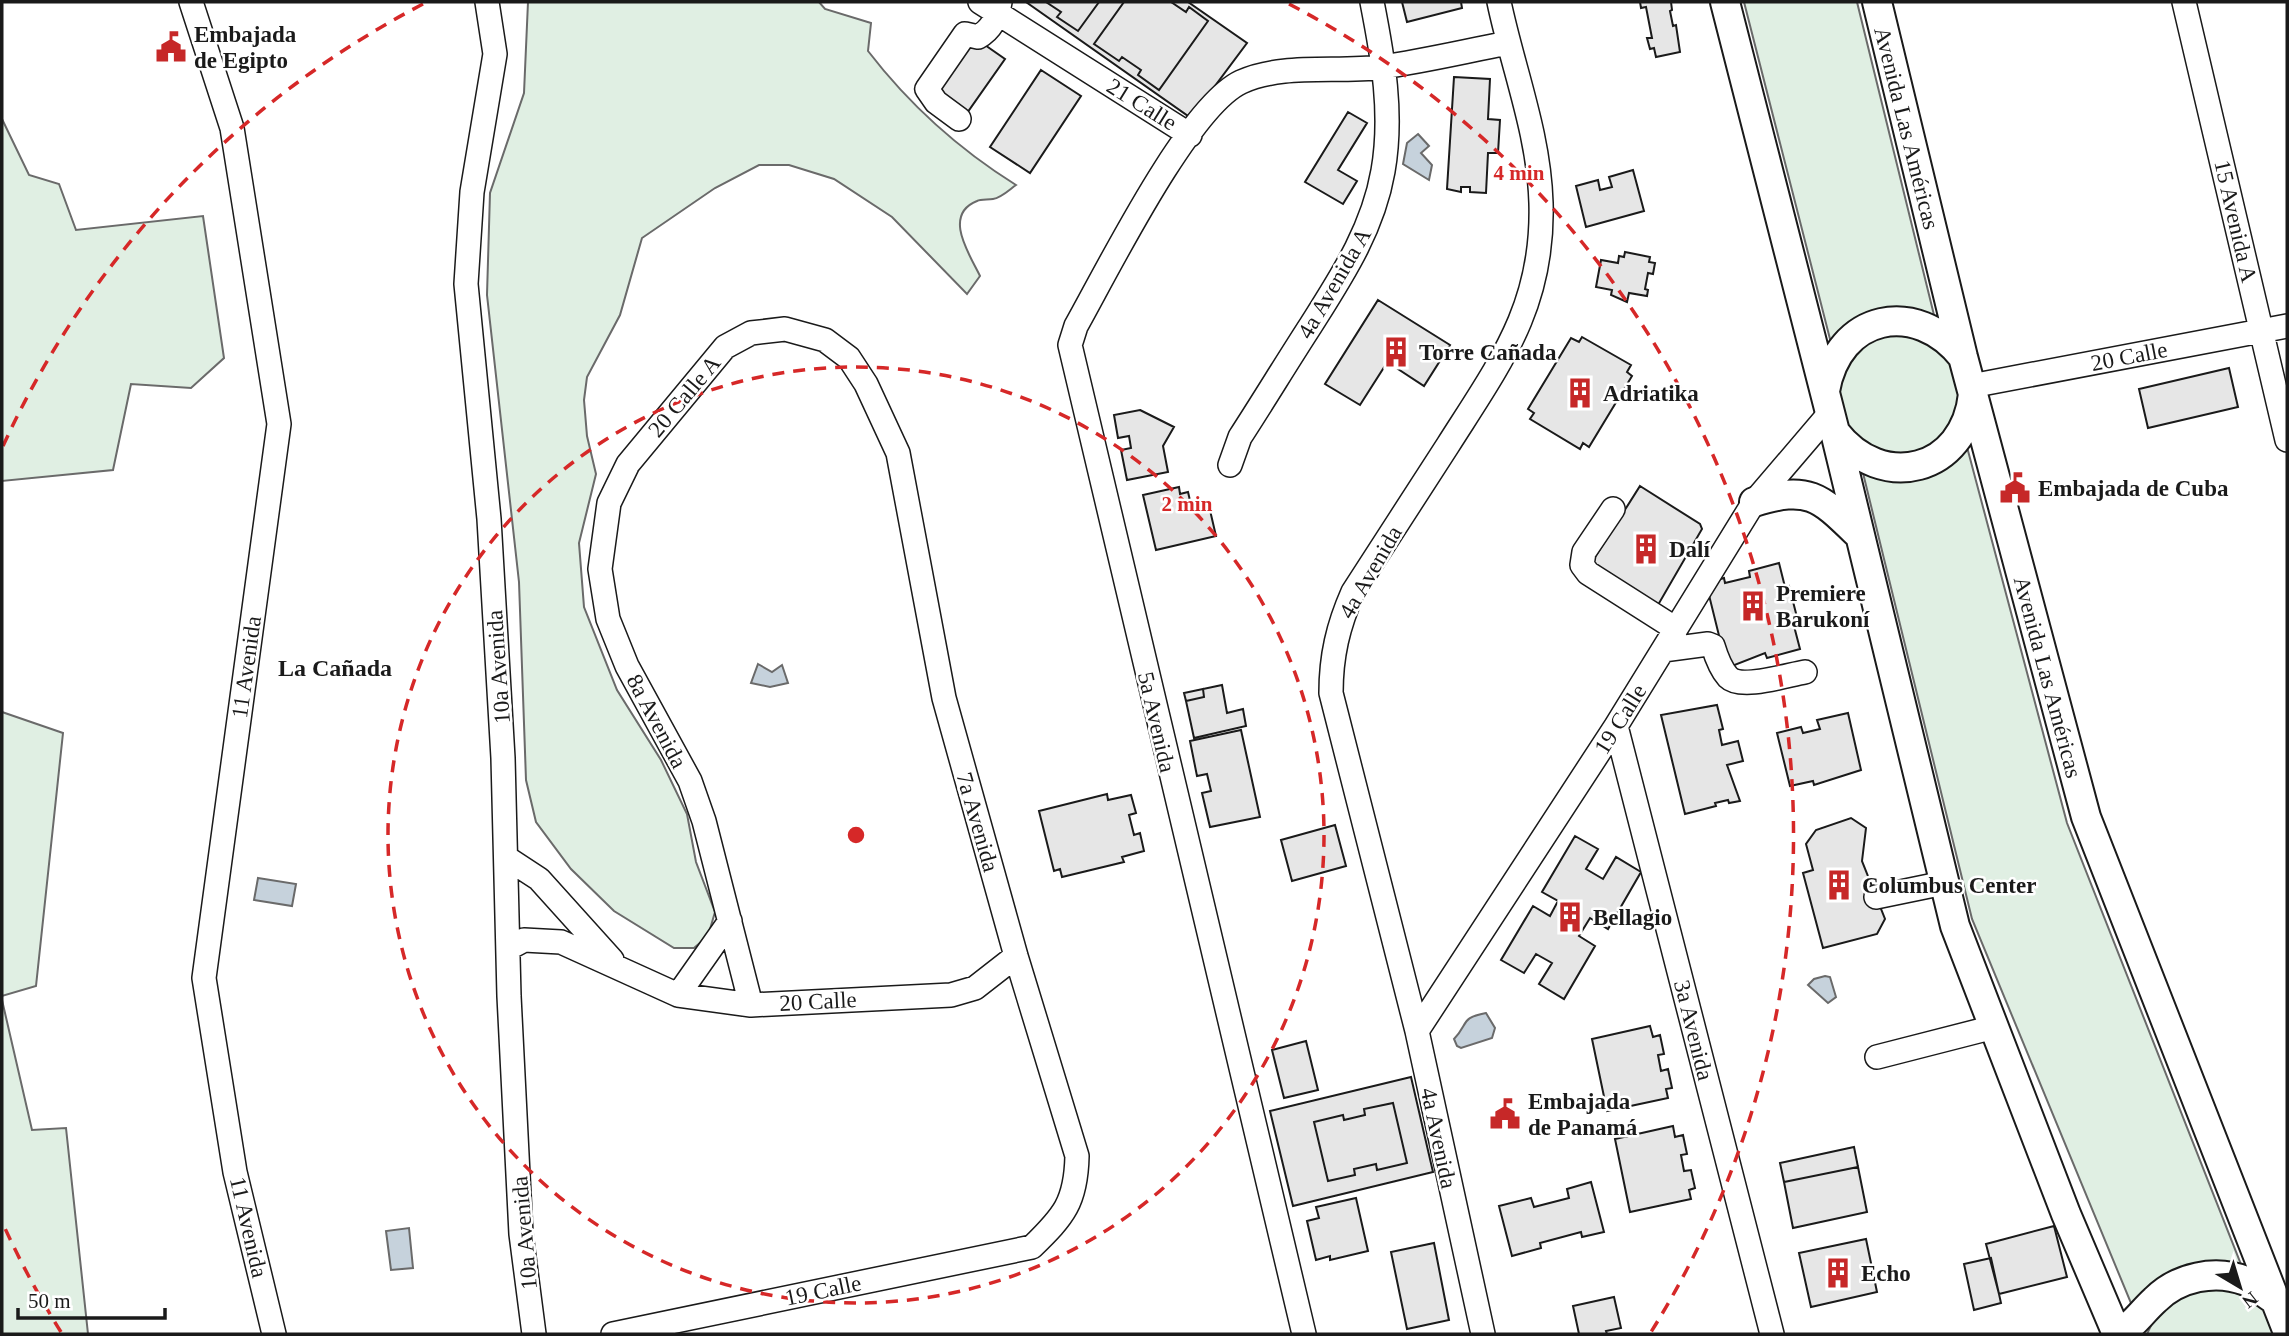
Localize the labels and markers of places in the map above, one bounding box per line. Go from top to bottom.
place label: Embajada de Egipto [194,22,297,73]
public building icon: Embajada de Egipto [154,30,188,64]
building icon: Torre Cañada [1379,335,1413,369]
place label: Torre Cañada [1419,340,1557,365]
building icon: Adriatika [1563,376,1597,410]
place label: Adriatika [1603,381,1699,406]
public building icon: Embajada de Cuba [1998,471,2032,505]
place label: Embajada de Cuba [2038,476,2229,501]
building icon: Dalí [1629,532,1663,566]
place label: Dalí [1669,537,1711,562]
place label: Premiere Barukoní [1776,581,1870,632]
building icon: Premiere Barukoní [1736,589,1770,623]
centre of rings [844,823,868,847]
building icon: Columbus Center [1822,868,1856,902]
place label: Columbus Center [1862,873,2036,898]
building icon: Bellagio [1553,900,1587,934]
place label: Bellagio [1593,905,1672,930]
place label: Embajada de Panamá [1528,1089,1638,1140]
public building icon: Embajada de Panamá [1488,1097,1522,1131]
building icon: Echo [1821,1256,1855,1290]
place label: Echo [1861,1261,1911,1286]

